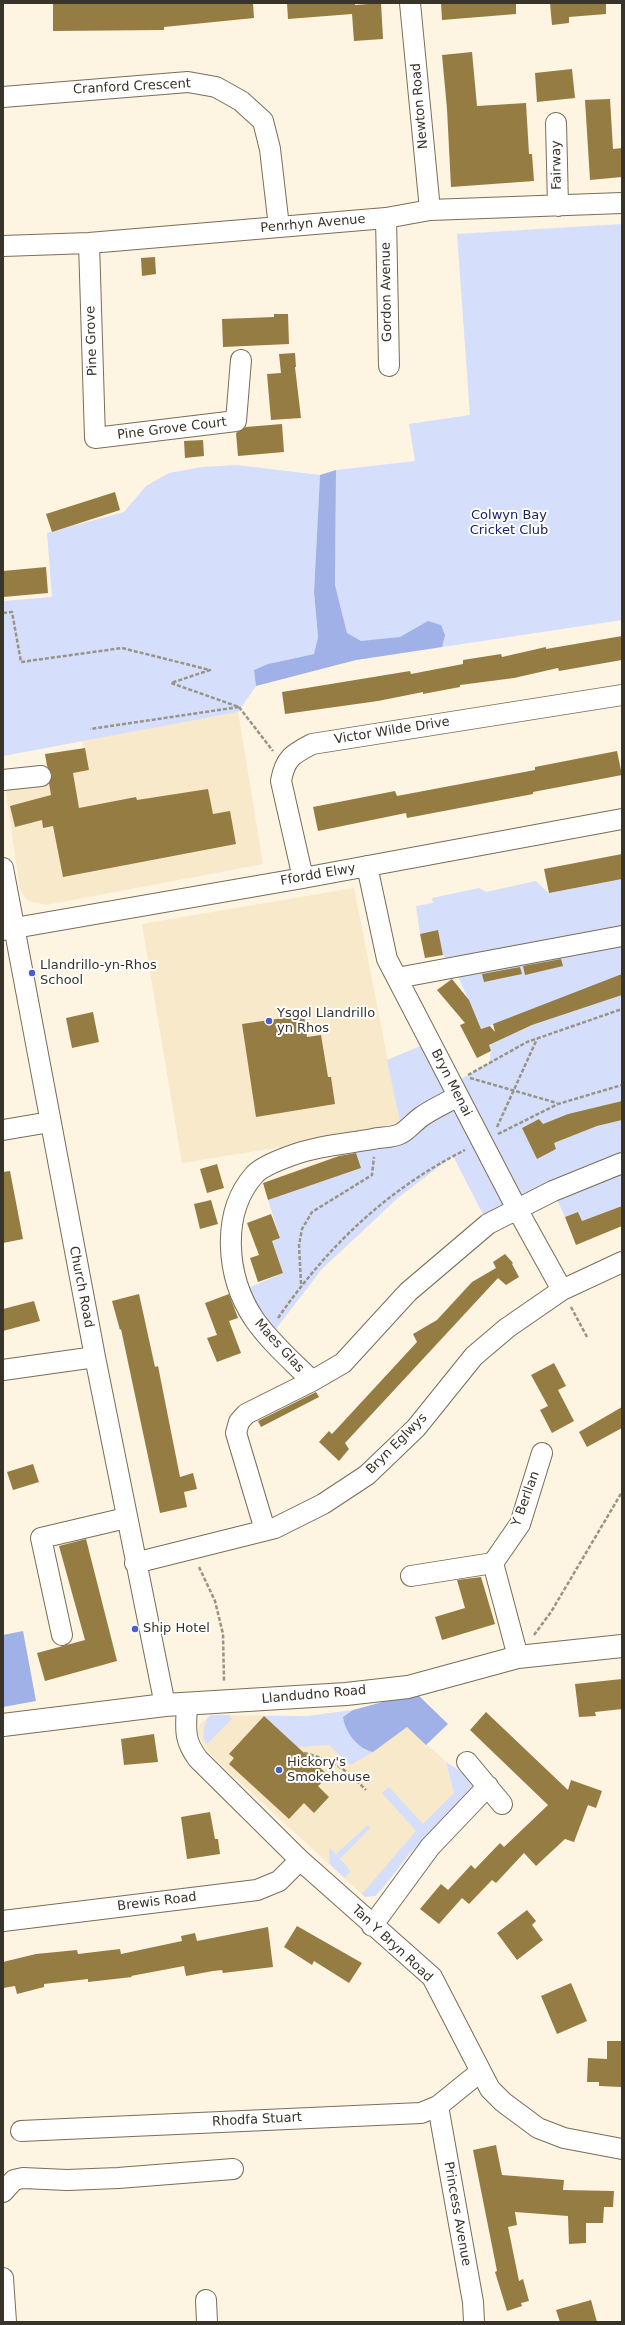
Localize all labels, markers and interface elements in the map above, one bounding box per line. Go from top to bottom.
street label: Newton Road [408,62,432,150]
street label: Cranford Crescent [73,76,191,98]
street label: Fairway [549,140,565,190]
street label: Penrhyn Avenue [260,212,366,236]
street label: Gordon Avenue [378,242,396,342]
street label: Pine Grove [83,306,101,376]
street label: Pine Grove Court [116,415,228,443]
park label: Colwyn Bay Cricket Club [470,508,548,539]
street label: Victor Wilde Drive [333,714,451,748]
street label: Ffordd Elwy [279,861,357,889]
place label: Llandrillo-yn-Rhos School [40,958,157,989]
marker: Llandrillo-yn-Rhos School [27,968,37,978]
place label: Ysgol Llandrillo yn Rhos [277,1006,375,1037]
marker: Ysgol Llandrillo yn Rhos [264,1016,274,1026]
street label: Bryn Menai [427,1047,475,1119]
street label: Church Road [65,1245,97,1329]
street label: Maes Glas [251,1316,307,1376]
street label: Bryn Eglwys [363,1410,431,1478]
street label: Y Berllan [509,1469,543,1529]
place label: Ship Hotel [143,1621,210,1637]
marker: Ship Hotel [130,1624,140,1634]
street label: Llandudno Road [261,1683,367,1707]
place label: Hickory's Smokehouse [287,1755,370,1786]
marker: Hickory's Smokehouse [274,1765,284,1775]
street label: Brewis Road [116,1889,198,1915]
street label: Tan Y Bryn Road [348,1902,436,1986]
street label: Rhodfa Stuart [212,2110,302,2130]
street label: Princess Avenue [440,2160,474,2268]

